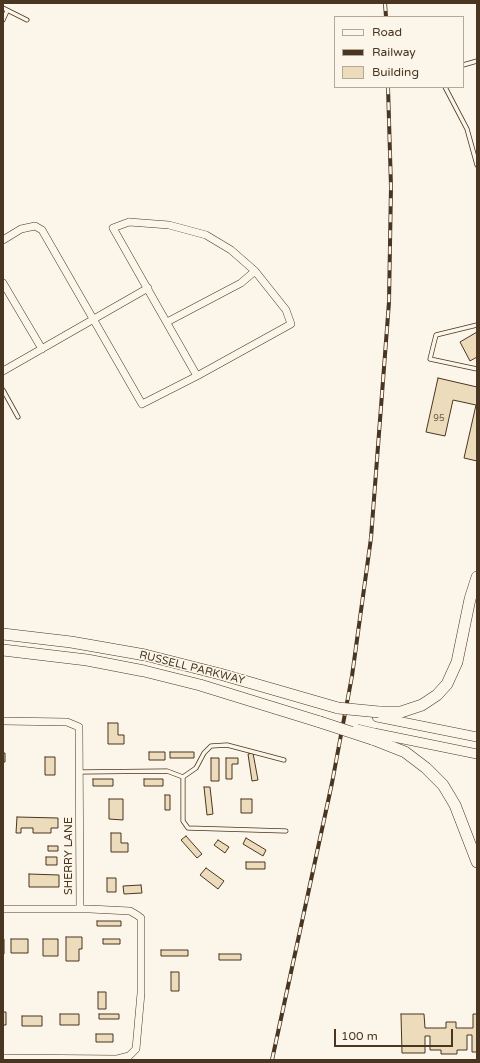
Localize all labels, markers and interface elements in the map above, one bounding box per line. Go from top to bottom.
legend [334,16,464,88]
text: Road [372,25,402,39]
text: Railway [372,45,416,59]
text: Building [372,65,419,79]
house number: 95 [433,414,445,424]
street label: RUSSELL PARKWAY [138,648,246,688]
street label: SHERRY LANE [62,817,76,895]
scale bar [336,1021,455,1047]
text: 100 m [341,1029,378,1043]

